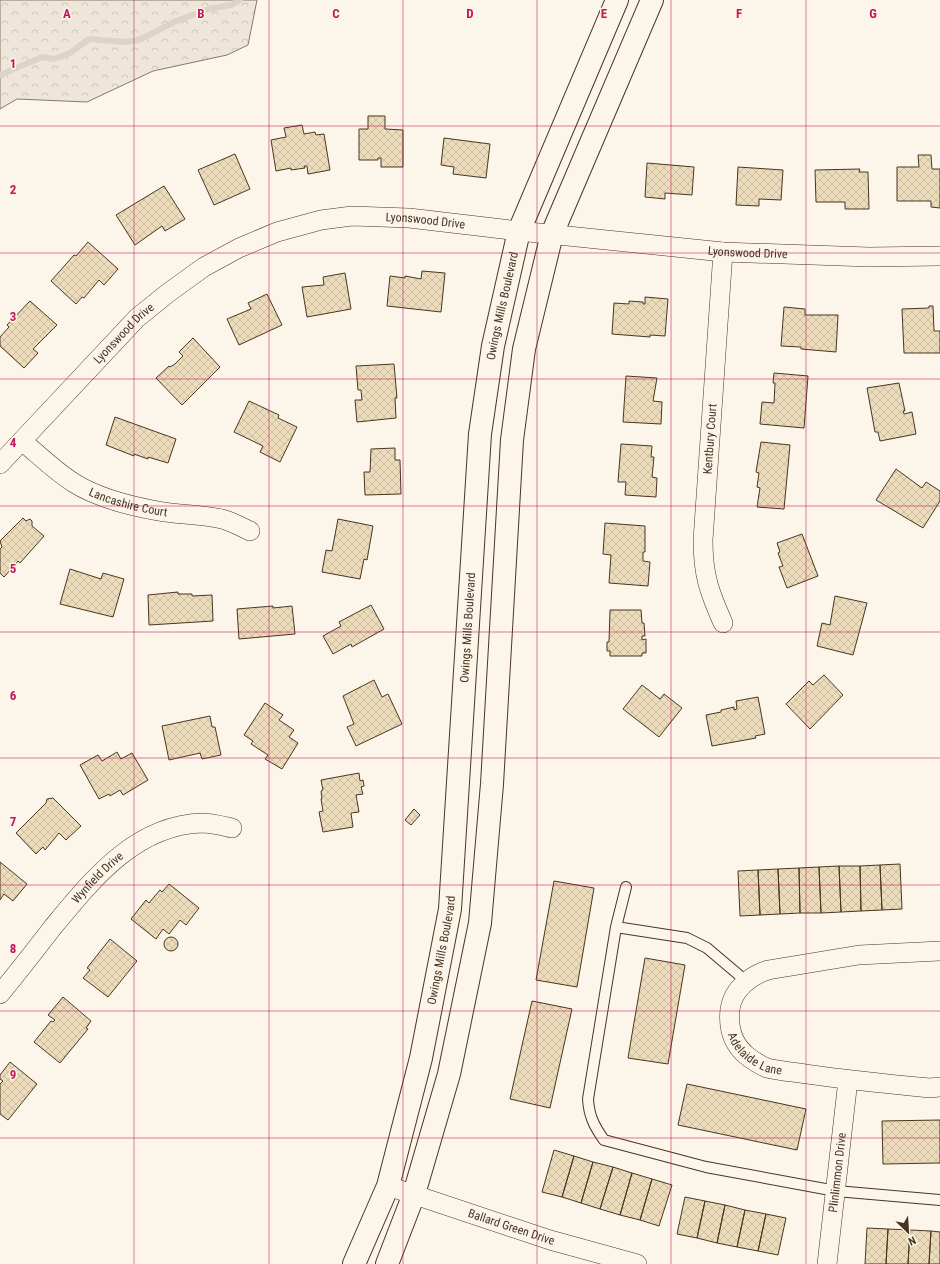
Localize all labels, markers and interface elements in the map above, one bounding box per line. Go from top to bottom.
text: A [63,6,71,21]
text: B [197,6,205,21]
text: C [332,6,340,21]
text: D [466,6,474,21]
text: E [601,6,608,21]
text: F [736,6,742,21]
text: G [869,6,877,21]
text: 1 [10,56,16,71]
text: 2 [10,182,17,197]
street label: Lyonswood Drive [385,210,466,232]
street label: Lyonswood Drive [707,243,788,261]
street label: Owings Mills Boulevard [484,251,521,361]
street label: Lyonswood Drive [91,300,157,367]
text: 3 [10,309,16,324]
street label: Kentbury Court [701,403,719,475]
text: 4 [10,435,17,450]
street label: Lancashire Court [87,485,169,519]
text: 5 [10,561,17,576]
street label: Owings Mills Boulevard [457,572,478,683]
text: 6 [10,688,17,703]
text: 7 [10,814,17,829]
street label: Wynfield Drive [69,849,126,906]
street label: Owings Mills Boulevard [425,895,458,1006]
text: 8 [10,941,16,956]
street label: Adelaide Lane [725,1030,783,1078]
text: 9 [10,1067,16,1082]
street label: Plinlimmon Drive [826,1132,849,1213]
street label: Ballard Green Drive [466,1206,556,1248]
north arrow [888,1212,928,1252]
text: N [906,1233,918,1248]

